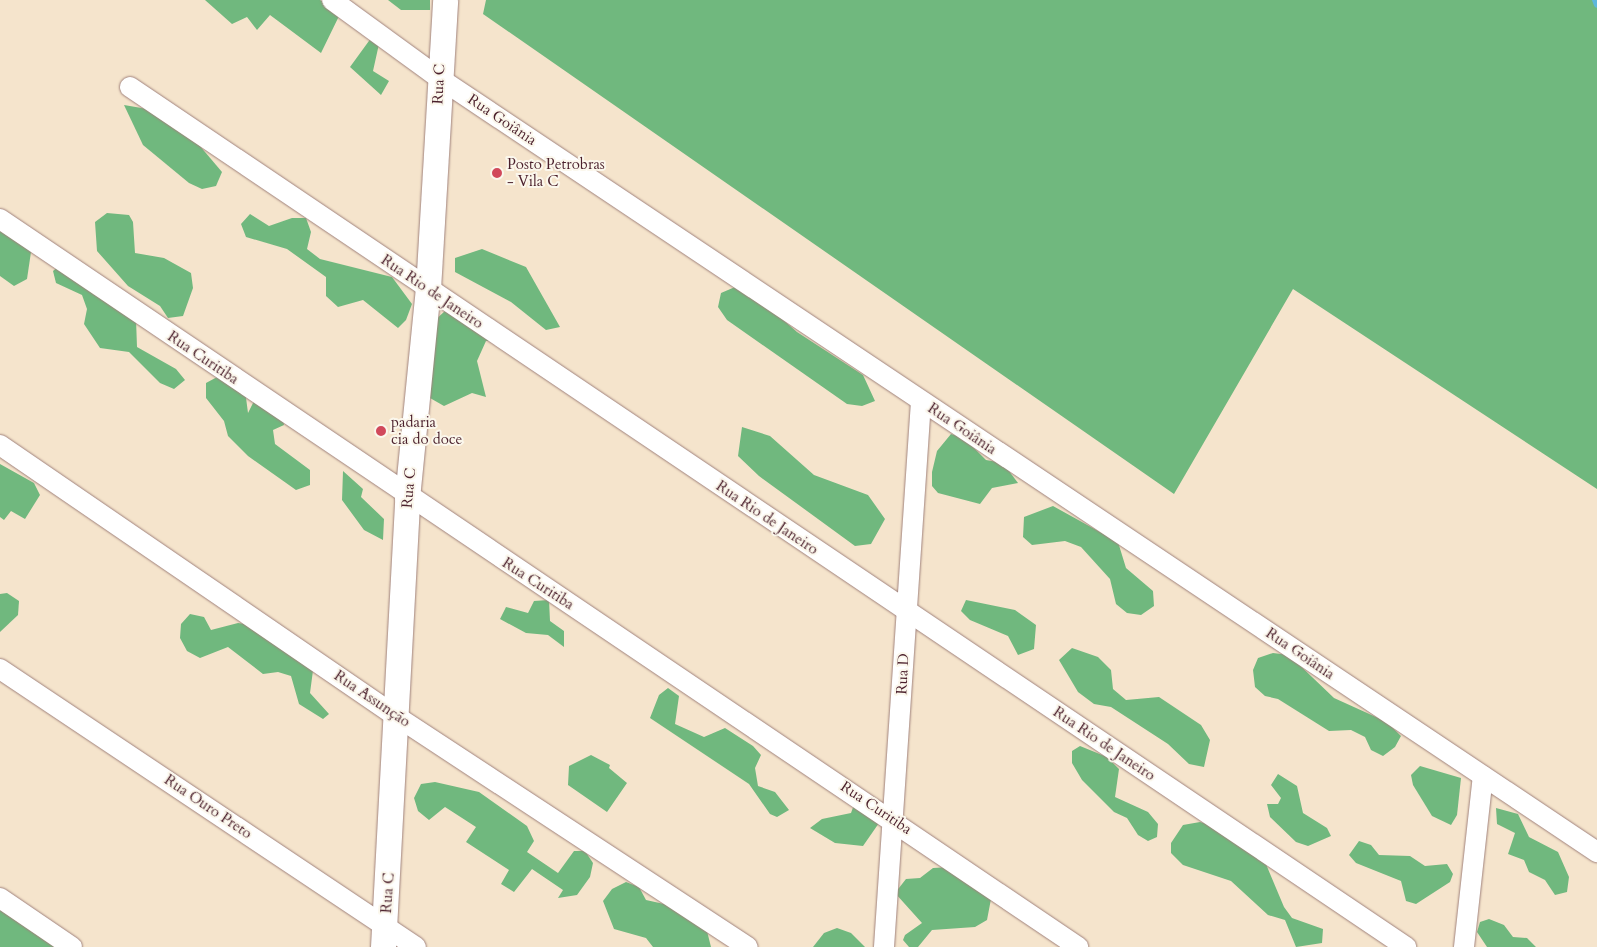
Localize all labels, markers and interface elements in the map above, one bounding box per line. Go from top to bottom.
street label: Rua C [429,63,449,105]
street label: Rua Goiânia [464,90,540,150]
place label: Posto Petrobras - Vila C [507,155,605,190]
marker: Posto Petrobras - Vila C [491,167,503,179]
street label: Rua Rio de Janeiro [377,251,487,333]
street label: Rua Curitiba [164,328,242,388]
street label: Rua Goiânia [924,399,1000,459]
place label: padaria cia do doce [391,413,462,448]
marker: padaria cia do doce [375,425,387,437]
street label: Rua C [398,467,420,509]
street label: Rua Rio de Janeiro [712,477,822,559]
street label: Rua Curitiba [499,554,577,614]
street label: Rua Goiânia [1262,624,1338,684]
street label: Rua D [893,653,913,695]
street label: Rua Assunção [330,667,414,731]
street label: Rua Rio de Janeiro [1049,703,1159,785]
street label: Rua Ouro Preto [161,771,255,843]
street label: Rua Curitiba [837,778,915,838]
street label: Rua C [378,872,398,914]

